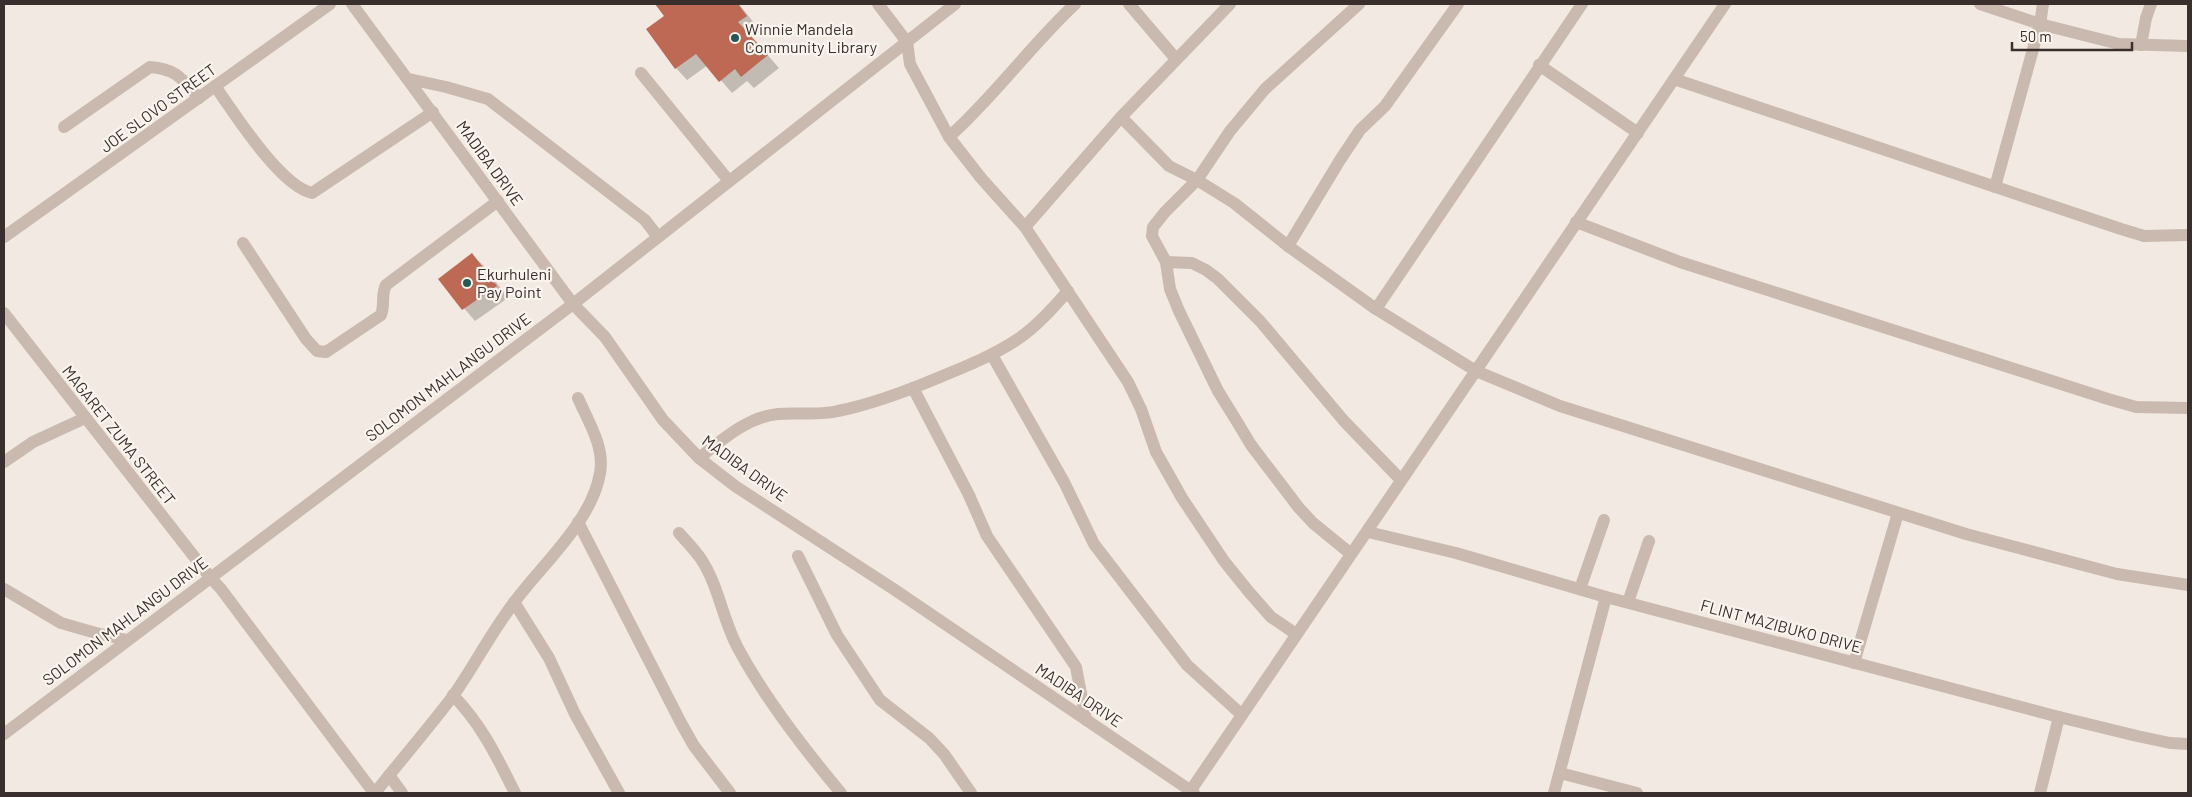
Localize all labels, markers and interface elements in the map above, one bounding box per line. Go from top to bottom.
place label: Winnie Mandela Community Library [745,19,878,56]
scale bar [2012,20,2132,52]
text: 50 m [2020,27,2052,45]
marker: Winnie Mandela Community Library [729,32,741,44]
street label: JOE SLOVO STREET [96,59,219,156]
street label: MADIBA DRIVE [453,116,528,209]
place label: Ekurhuleni Pay Point [477,264,551,301]
marker: Ekurhuleni Pay Point [461,277,473,289]
street label: SOLOMON MAHLANGU DRIVE [361,308,534,445]
street label: MAGARET ZUMA STREET [59,361,180,508]
street label: MADIBA DRIVE [699,430,792,505]
street label: SOLOMON MAHLANGU DRIVE [38,552,211,689]
street label: FLINT MAZIBUKO DRIVE [1699,595,1864,656]
street label: MADIBA DRIVE [1032,659,1126,731]

